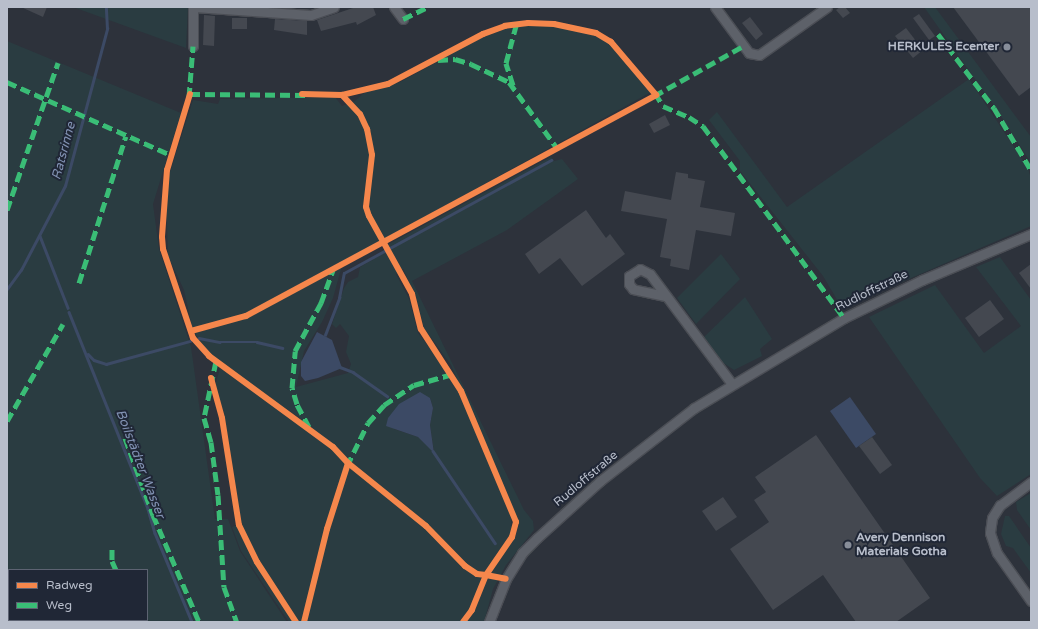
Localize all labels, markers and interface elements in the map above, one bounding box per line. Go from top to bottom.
place label: HERKULES Ecenter [888,40,999,54]
marker: HERKULES Ecenter [1002,42,1012,52]
water label: Ratsrinne [49,120,79,182]
street label: Rudloffstraße [833,267,911,315]
water label: Boilstädter Wasser [112,407,168,521]
street label: Rudloffstraße [551,448,621,510]
place label: Avery Dennison Materials Gotha [856,531,947,559]
marker: Avery Dennison Materials Gotha [843,540,853,550]
legend [8,569,148,621]
text: Radweg [46,578,93,592]
text: Weg [46,598,72,612]

